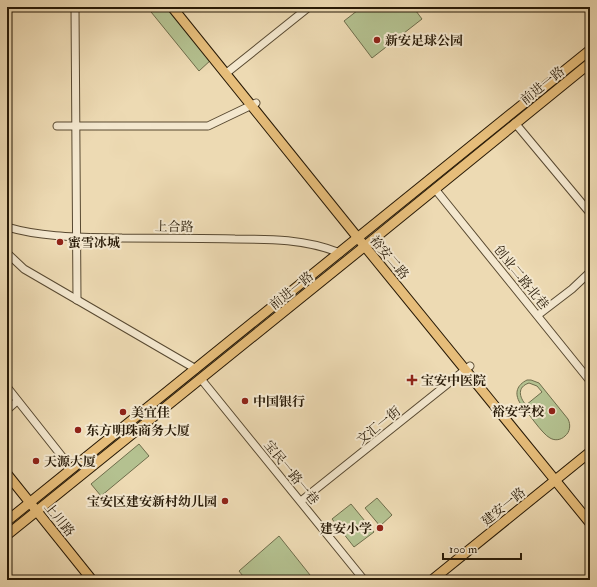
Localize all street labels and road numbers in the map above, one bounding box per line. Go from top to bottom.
street label: 前进一路 [517,63,568,108]
street label: 上合路 [154,219,194,235]
street label: 裕安二路 [366,233,412,283]
street label: 创业二路北巷 [490,242,552,313]
street label: 前进一路 [266,268,317,313]
street label: 文汇一街 [353,403,404,448]
street label: 宝民一路一巷 [260,437,322,508]
street label: 建安一路 [478,484,529,529]
street label: 上川路 [41,499,78,540]

